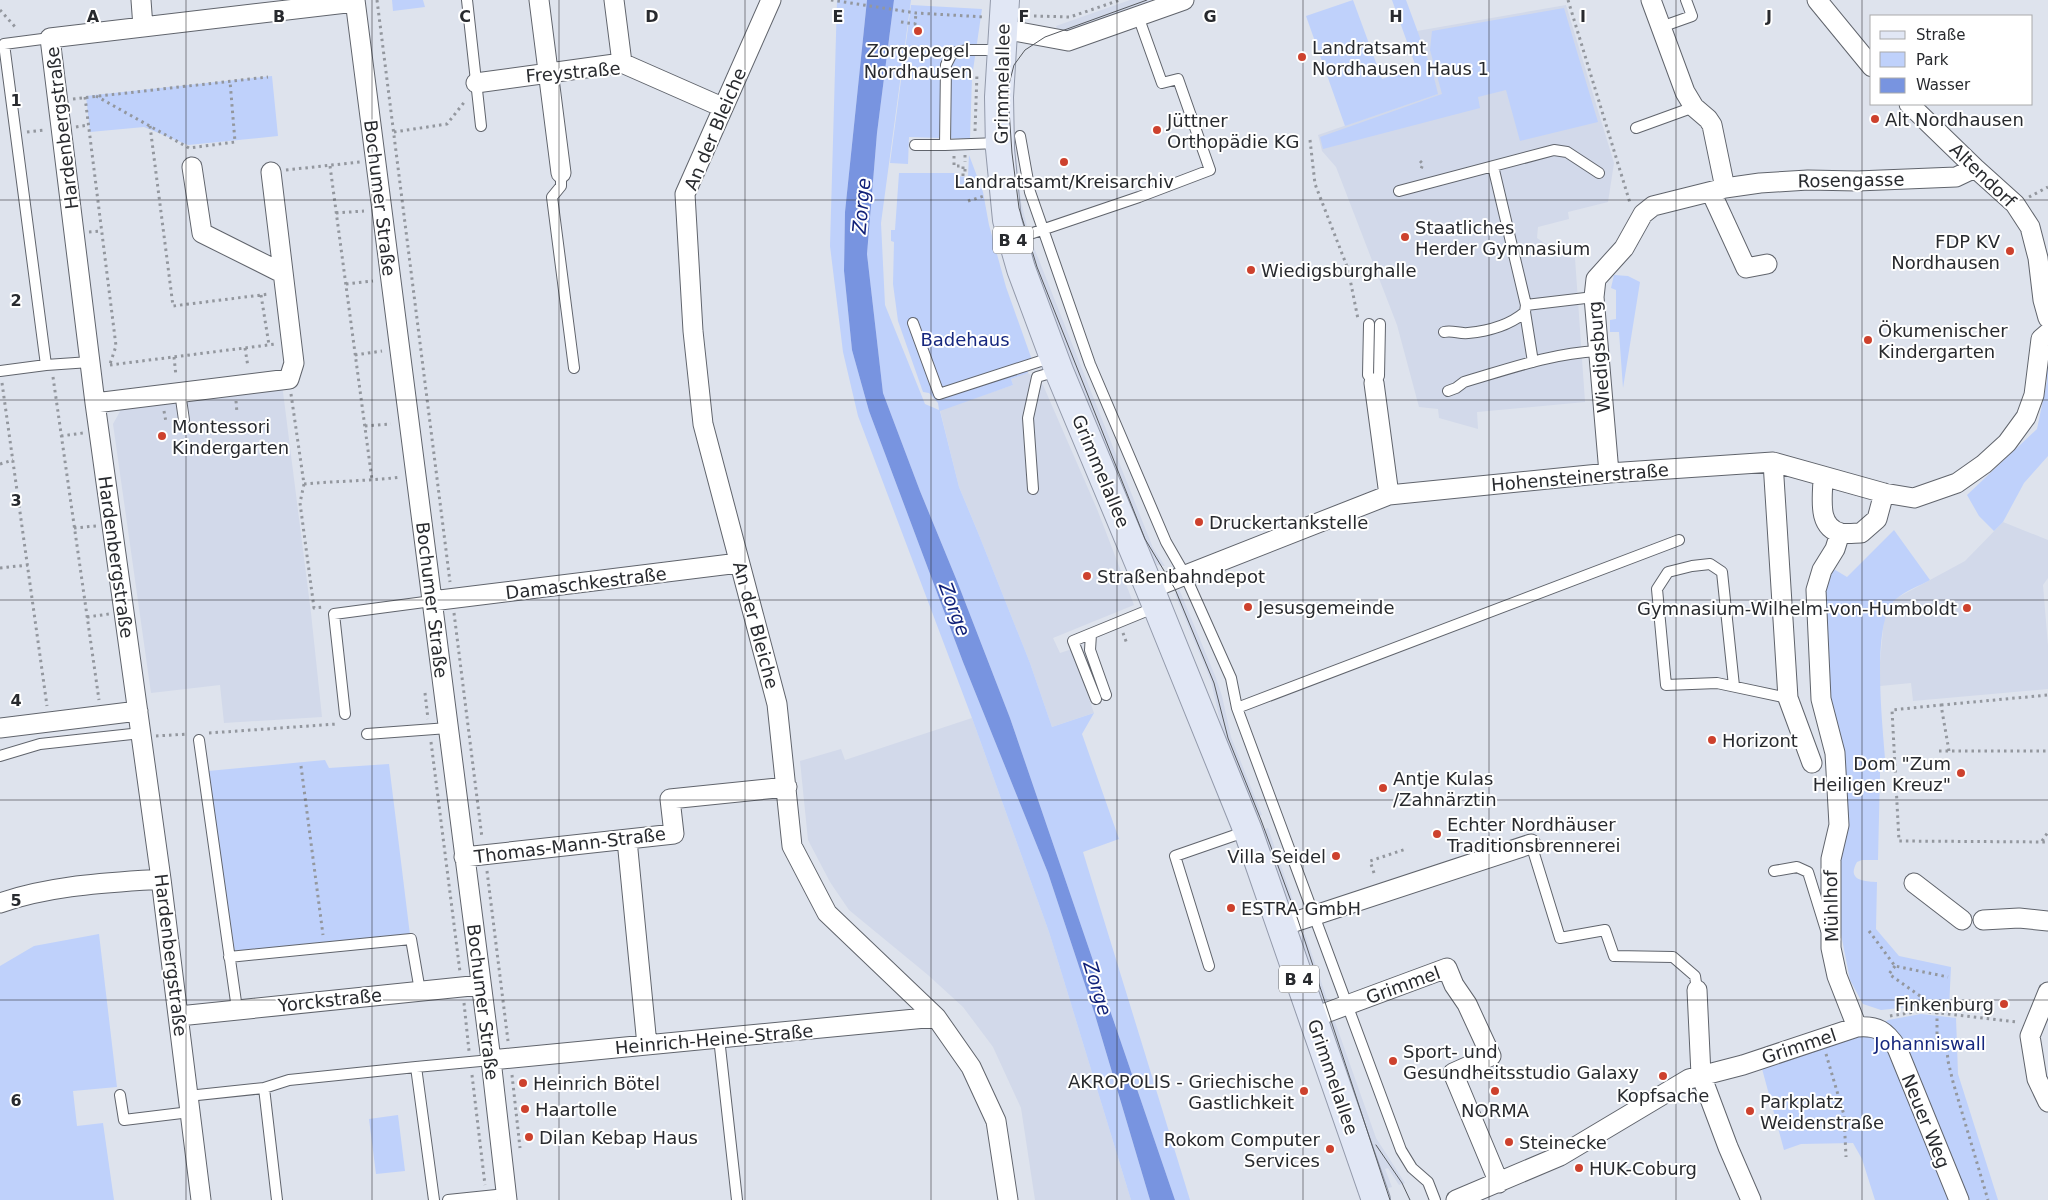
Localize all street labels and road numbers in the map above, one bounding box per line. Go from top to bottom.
street label: Grimmelallee [990,23,1014,145]
street label: Hardenbergstraße [42,45,82,211]
street label: Freystraße [525,57,621,87]
street label: An der Bleiche [680,65,750,193]
street label: Bochumer Straße [360,119,400,277]
street label: Altendorf [1946,139,2021,212]
street label: Rosengasse [1797,169,1905,191]
road number: B 4 [993,226,1033,254]
street label: Wiedigsburg [1584,300,1614,414]
street label: Grimmelallee [1068,411,1134,531]
street label: Hohensteinerstraße [1490,459,1670,495]
street label: Hardenbergstraße [94,474,138,640]
street label: Bochumer Straße [412,521,452,679]
street label: An der Bleiche [729,559,783,691]
street label: Damaschkestraße [504,563,668,603]
street label: Thomas-Mann-Straße [472,823,667,867]
street label: Mühlhof [1820,869,1842,942]
street label: Hardenbergstraße [151,872,191,1038]
street label: Bochumer Straße [463,923,503,1081]
street label: Grimmel [1363,962,1443,1008]
road number: B 4 [1279,966,1319,992]
street label: Yorckstraße [276,984,383,1016]
street label: Grimmelallee [1303,1017,1363,1137]
street label: Heinrich-Heine-Straße [614,1020,814,1058]
street label: Grimmel [1759,1024,1839,1068]
street label: Neuer Weg [1898,1071,1954,1171]

